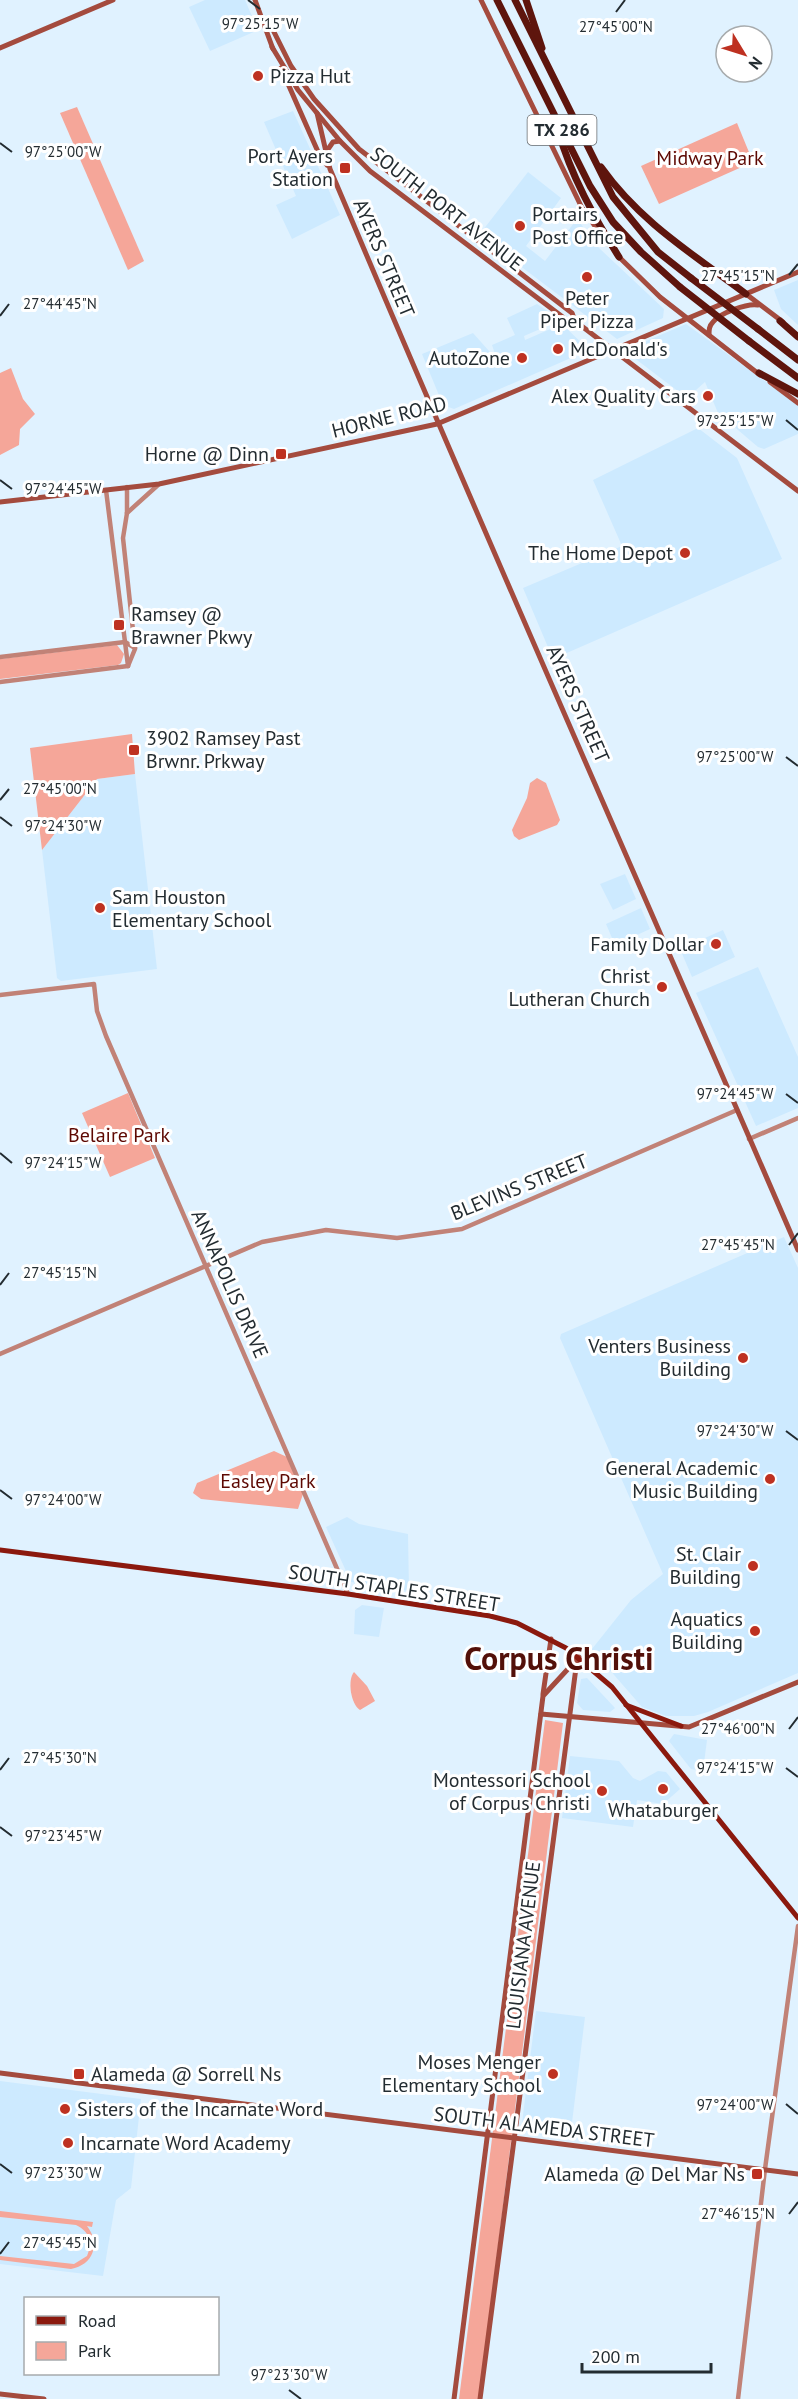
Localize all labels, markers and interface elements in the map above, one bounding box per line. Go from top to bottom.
text: 97°25'15"W [222,14,299,33]
text: 27°45'00"N [579,17,653,36]
north arrow [714,24,774,84]
text: N [745,53,767,74]
place label: Pizza Hut [270,63,351,89]
marker: Pizza Hut [251,69,265,83]
road number: TX 286 [528,115,596,145]
street label: SOUTH PORT AVENUE [365,141,529,277]
text: 97°25'00"W [25,142,102,161]
place label: Port Ayers Station [247,143,333,192]
park label: Midway Park [656,145,764,171]
marker: Port Ayers Station [338,161,352,175]
street label: AYERS STREET [347,195,421,321]
place label: Portairs Post Office [532,201,623,250]
marker: Portairs Post Office [513,219,527,233]
text: 27°45'15"N [701,266,775,285]
marker: Peter Piper Pizza [580,270,594,284]
place label: Peter Piper Pizza [540,285,634,334]
text: 27°44'45"N [23,294,97,313]
place label: McDonald's [570,336,668,362]
marker: McDonald's [551,342,565,356]
place label: AutoZone [429,345,510,371]
marker: AutoZone [515,351,529,365]
place label: Alex Quality Cars [551,383,696,409]
marker: Alex Quality Cars [701,389,715,403]
street label: HORNE ROAD [329,390,449,444]
text: 97°25'15"W [697,411,774,430]
place label: Horne @ Dinn [145,441,269,467]
marker: Horne @ Dinn [274,447,288,461]
text: 97°24'45"W [25,479,102,498]
place label: The Home Depot [528,540,673,566]
marker: The Home Depot [678,546,692,560]
place label: Ramsey @ Brawner Pkwy [131,601,253,650]
marker: Ramsey @ Brawner Pkwy [112,618,126,632]
street label: AYERS STREET [540,641,616,767]
place label: 3902 Ramsey Past Brwnr. Prkway [146,725,301,774]
marker: 3902 Ramsey Past Brwnr. Prkway [127,743,141,757]
text: 97°25'00"W [697,747,774,766]
text: 27°45'00"N [23,779,97,798]
text: 97°24'30"W [25,816,102,835]
place label: Sam Houston Elementary School [112,884,272,933]
marker: Sam Houston Elementary School [93,901,107,915]
place label: Family Dollar [590,931,704,957]
marker: Family Dollar [709,937,723,951]
place label: Christ Lutheran Church [509,963,650,1012]
marker: Christ Lutheran Church [655,980,669,994]
text: 97°24'45"W [697,1084,774,1103]
park label: Belaire Park [68,1122,170,1148]
street label: BLEVINS STREET [447,1148,591,1226]
text: 97°24'15"W [25,1153,102,1172]
street label: ANNAPOLIS DRIVE [186,1206,274,1362]
text: 27°45'45"N [701,1235,775,1254]
text: 27°45'15"N [23,1263,97,1282]
place label: Venters Business Building [587,1333,731,1382]
marker: Venters Business Building [736,1351,750,1365]
text: 97°24'30"W [697,1421,774,1440]
place label: General Academic Music Building [605,1455,758,1504]
park label: Easley Park [220,1468,316,1494]
marker: General Academic Music Building [763,1472,777,1486]
text: 97°24'00"W [25,1490,102,1509]
place label: St. Clair Building [670,1541,741,1590]
street label: SOUTH STAPLES STREET [286,1558,502,1618]
marker: St. Clair Building [746,1559,760,1573]
place label: Aquatics Building [671,1606,743,1655]
marker: Aquatics Building [748,1624,762,1638]
district label: Corpus Christi [464,1637,654,1679]
text: 27°46'00"N [701,1719,775,1738]
text: 27°45'30"N [23,1748,97,1767]
text: 97°24'15"W [697,1758,774,1777]
place label: Montessori School of Corpus Christi [433,1767,590,1816]
marker: Whataburger [656,1782,670,1796]
marker: Montessori School of Corpus Christi [595,1784,609,1798]
place label: Whataburger [608,1797,718,1823]
text: 97°23'45"W [25,1826,102,1845]
street label: LOUISIANA AVENUE [500,1860,546,2030]
place label: Moses Menger Elementary School [382,2049,541,2098]
place label: Alameda @ Sorrell Ns [91,2061,282,2087]
marker: Alameda @ Sorrell Ns [72,2067,86,2081]
marker: Moses Menger Elementary School [546,2067,560,2081]
text: 97°24'00"W [697,2095,774,2114]
place label: Sisters of the Incarnate Word [77,2096,323,2122]
street label: SOUTH ALAMEDA STREET [432,2101,656,2153]
marker: Sisters of the Incarnate Word [58,2102,72,2116]
place label: Incarnate Word Academy [80,2130,291,2156]
marker: Incarnate Word Academy [61,2136,75,2150]
place label: Alameda @ Del Mar Ns [544,2161,745,2187]
text: 97°23'30"W [25,2163,102,2182]
marker: Alameda @ Del Mar Ns [750,2167,764,2181]
text: 27°46'15"N [701,2204,775,2223]
text: 27°45'45"N [23,2233,97,2252]
legend [24,2297,219,2375]
text: Road [78,2309,116,2332]
scale bar [582,2336,711,2374]
text: Park [78,2339,111,2362]
text: 200 m [591,2345,640,2368]
text: 97°23'30"W [251,2365,328,2384]

